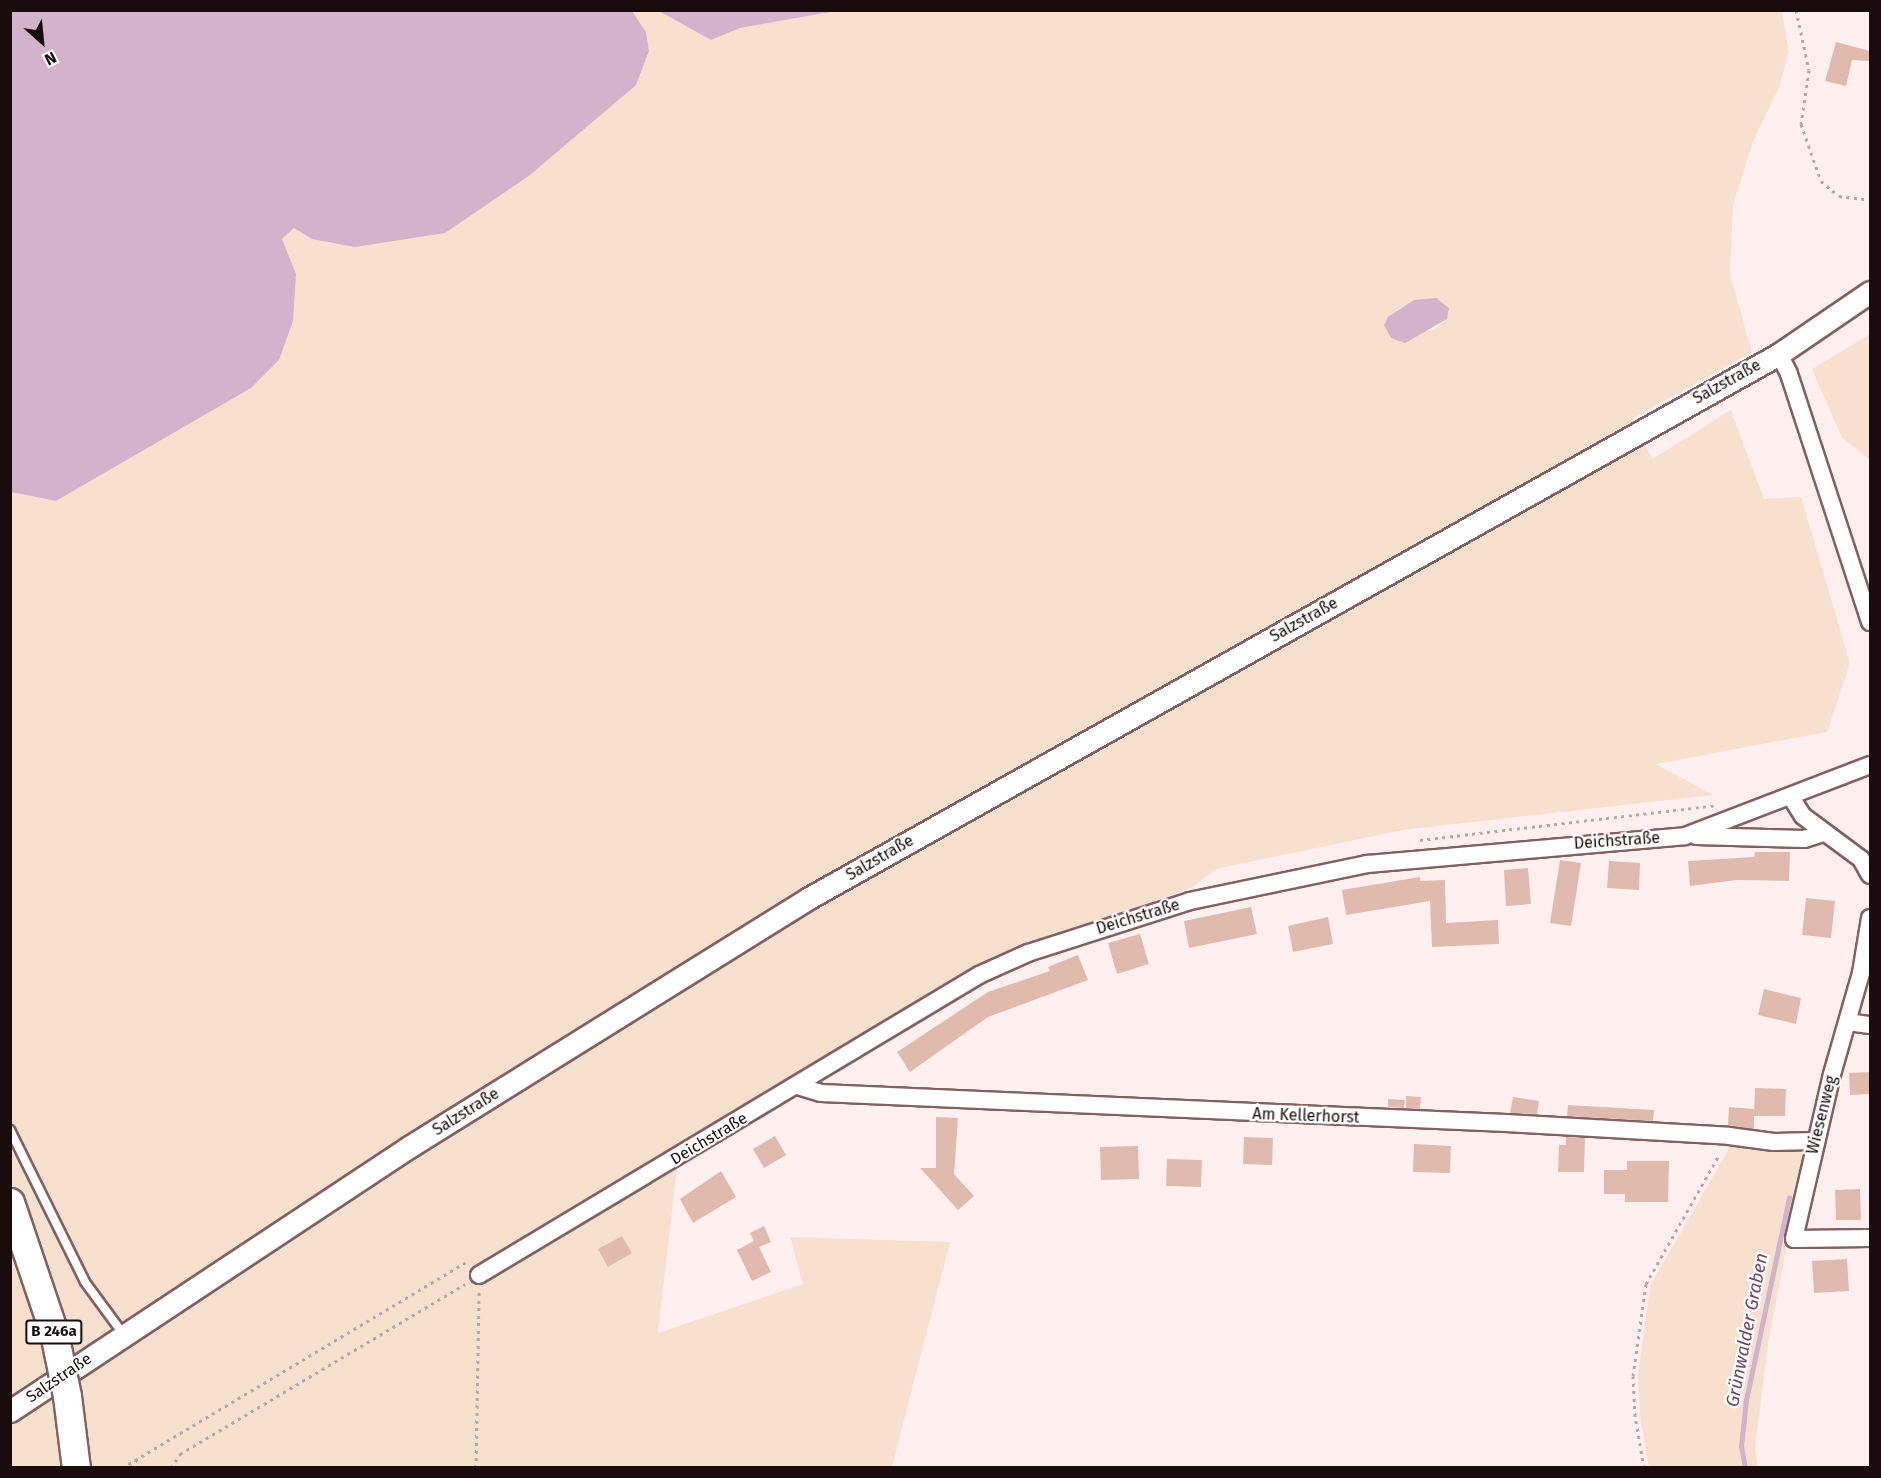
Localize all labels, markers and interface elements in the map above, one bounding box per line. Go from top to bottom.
north arrow [12,12,72,72]
text: N [41,48,59,69]
street label: Salzstraße [1690,355,1764,409]
street label: Salzstraße [1267,593,1341,647]
street label: Deichstraße [1573,828,1661,854]
street label: Salzstraße [843,831,917,885]
street label: Deichstraße [1094,895,1182,939]
street label: Wiesenweg [1803,1074,1841,1156]
street label: Salzstraße [429,1084,503,1140]
street label: Am Kellerhorst [1252,1105,1360,1127]
street label: Deichstraße [667,1109,751,1169]
water label: Grünwalder Graben [1721,1251,1773,1409]
road number: B 246a [24,1320,84,1344]
street label: Salzstraße [23,1349,95,1407]

